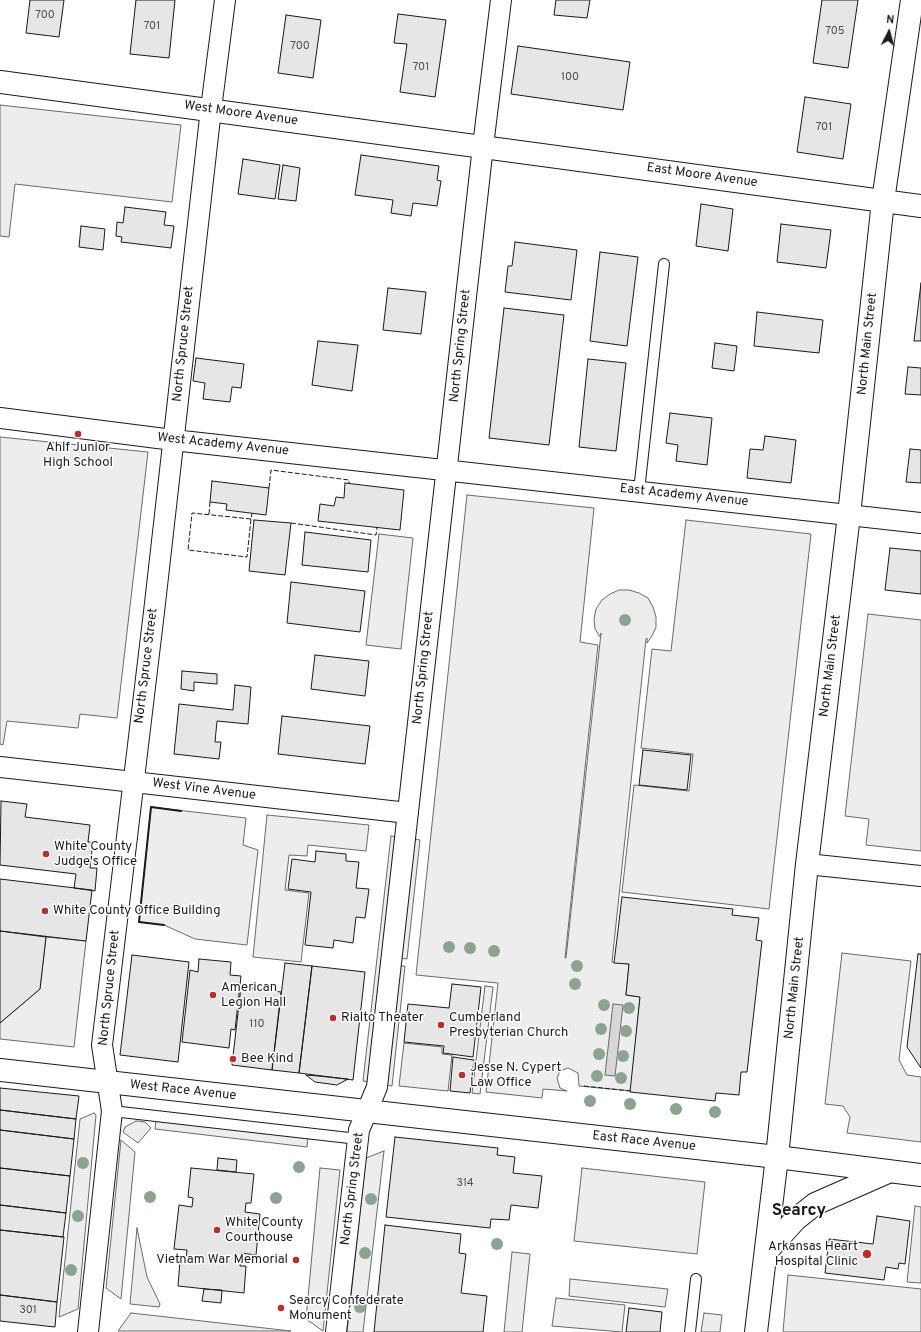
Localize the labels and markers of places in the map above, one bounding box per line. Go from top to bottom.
marker: Ahlf Junior High School [73,429,83,439]
place label: Ahlf Junior High School [43,440,113,471]
place label: White County Judge's Office [54,839,137,870]
marker: White County Judge's Office [41,849,51,859]
place label: White County Office Building [53,903,220,919]
marker: White County Office Building [40,906,50,916]
place label: American Legion Hall [221,980,286,1011]
marker: American Legion Hall [208,990,218,1000]
place label: Rialto Theater [341,1010,424,1026]
place label: Cumberland Presbyterian Church [449,1010,568,1041]
marker: Rialto Theater [328,1013,338,1023]
marker: Cumberland Presbyterian Church [436,1020,446,1030]
place label: Bee Kind [241,1051,294,1067]
marker: Bee Kind [228,1054,238,1064]
place label: Jesse N. Cypert Law Office [470,1060,561,1091]
marker: Jesse N. Cypert Law Office [457,1070,467,1080]
place label: White County Courthouse [225,1215,303,1246]
marker: White County Courthouse [212,1225,222,1235]
place label: Arkansas Heart Hospital Clinic [768,1239,858,1270]
marker: Arkansas Heart Hospital Clinic [861,1248,873,1260]
place label: Vietnam War Memorial [156,1252,288,1268]
marker: Vietnam War Memorial [291,1255,301,1265]
place label: Searcy Confederate Monument [289,1293,404,1324]
marker: Searcy Confederate Monument [276,1303,286,1313]

